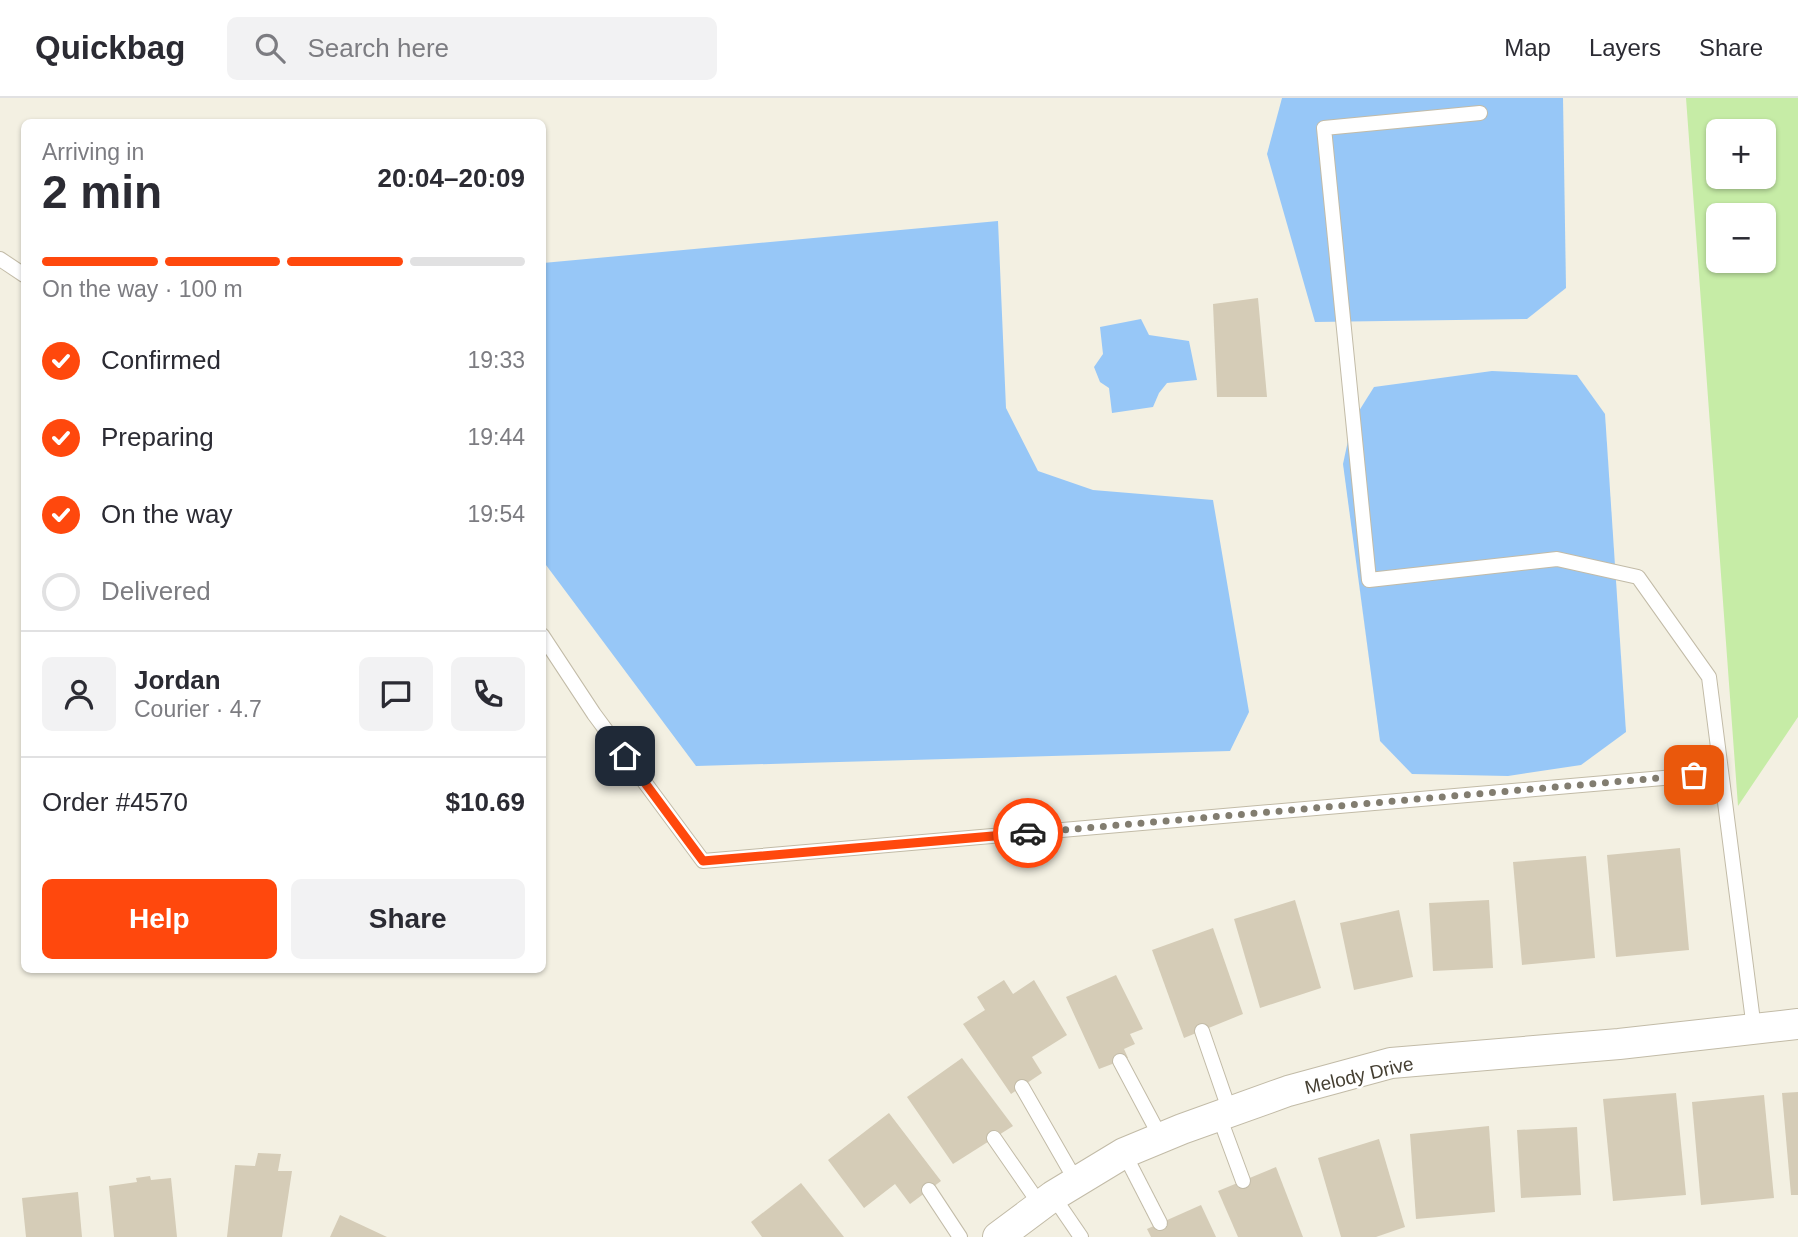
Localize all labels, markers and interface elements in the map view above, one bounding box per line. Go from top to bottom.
search box [227,17,717,80]
text: Quickbag [35,29,185,66]
icon: search [251,29,289,67]
text: Search here [307,33,449,63]
text: Map [1504,34,1551,61]
text: Layers [1589,34,1661,61]
text: Share [1699,34,1763,61]
map controls [1706,119,1776,273]
button: + [1706,119,1776,189]
text: Arriving in [42,139,144,165]
text: 20:04–20:09 [378,163,525,193]
text: 2 min [42,166,162,218]
button: − [1706,203,1776,273]
text: On the way · 100 m [42,276,243,302]
icon: check [42,342,80,380]
text: Confirmed [101,345,221,375]
text: 19:33 [467,347,525,373]
icon: check [42,419,80,457]
text: Preparing [101,422,214,452]
text: 19:44 [467,424,525,450]
icon: check [42,496,80,534]
text: On the way [101,499,233,529]
text: 19:54 [467,501,525,527]
text: Delivered [101,576,211,606]
button: person [42,657,116,731]
button: chat [359,657,433,731]
button: phone [451,657,525,731]
text: Jordan [134,665,221,695]
text: Courier · 4.7 [134,696,262,722]
pin [595,726,655,786]
icon: home [606,737,644,775]
pin [1664,745,1724,805]
icon: bag [1675,756,1713,794]
text: Order #4570 [42,787,188,817]
text: $10.69 [445,787,525,817]
courier [993,798,1063,868]
icon: car [1009,814,1047,852]
button: Help [42,879,277,959]
button: Share [291,879,525,959]
street label: Melody Drive [1303,1053,1415,1098]

